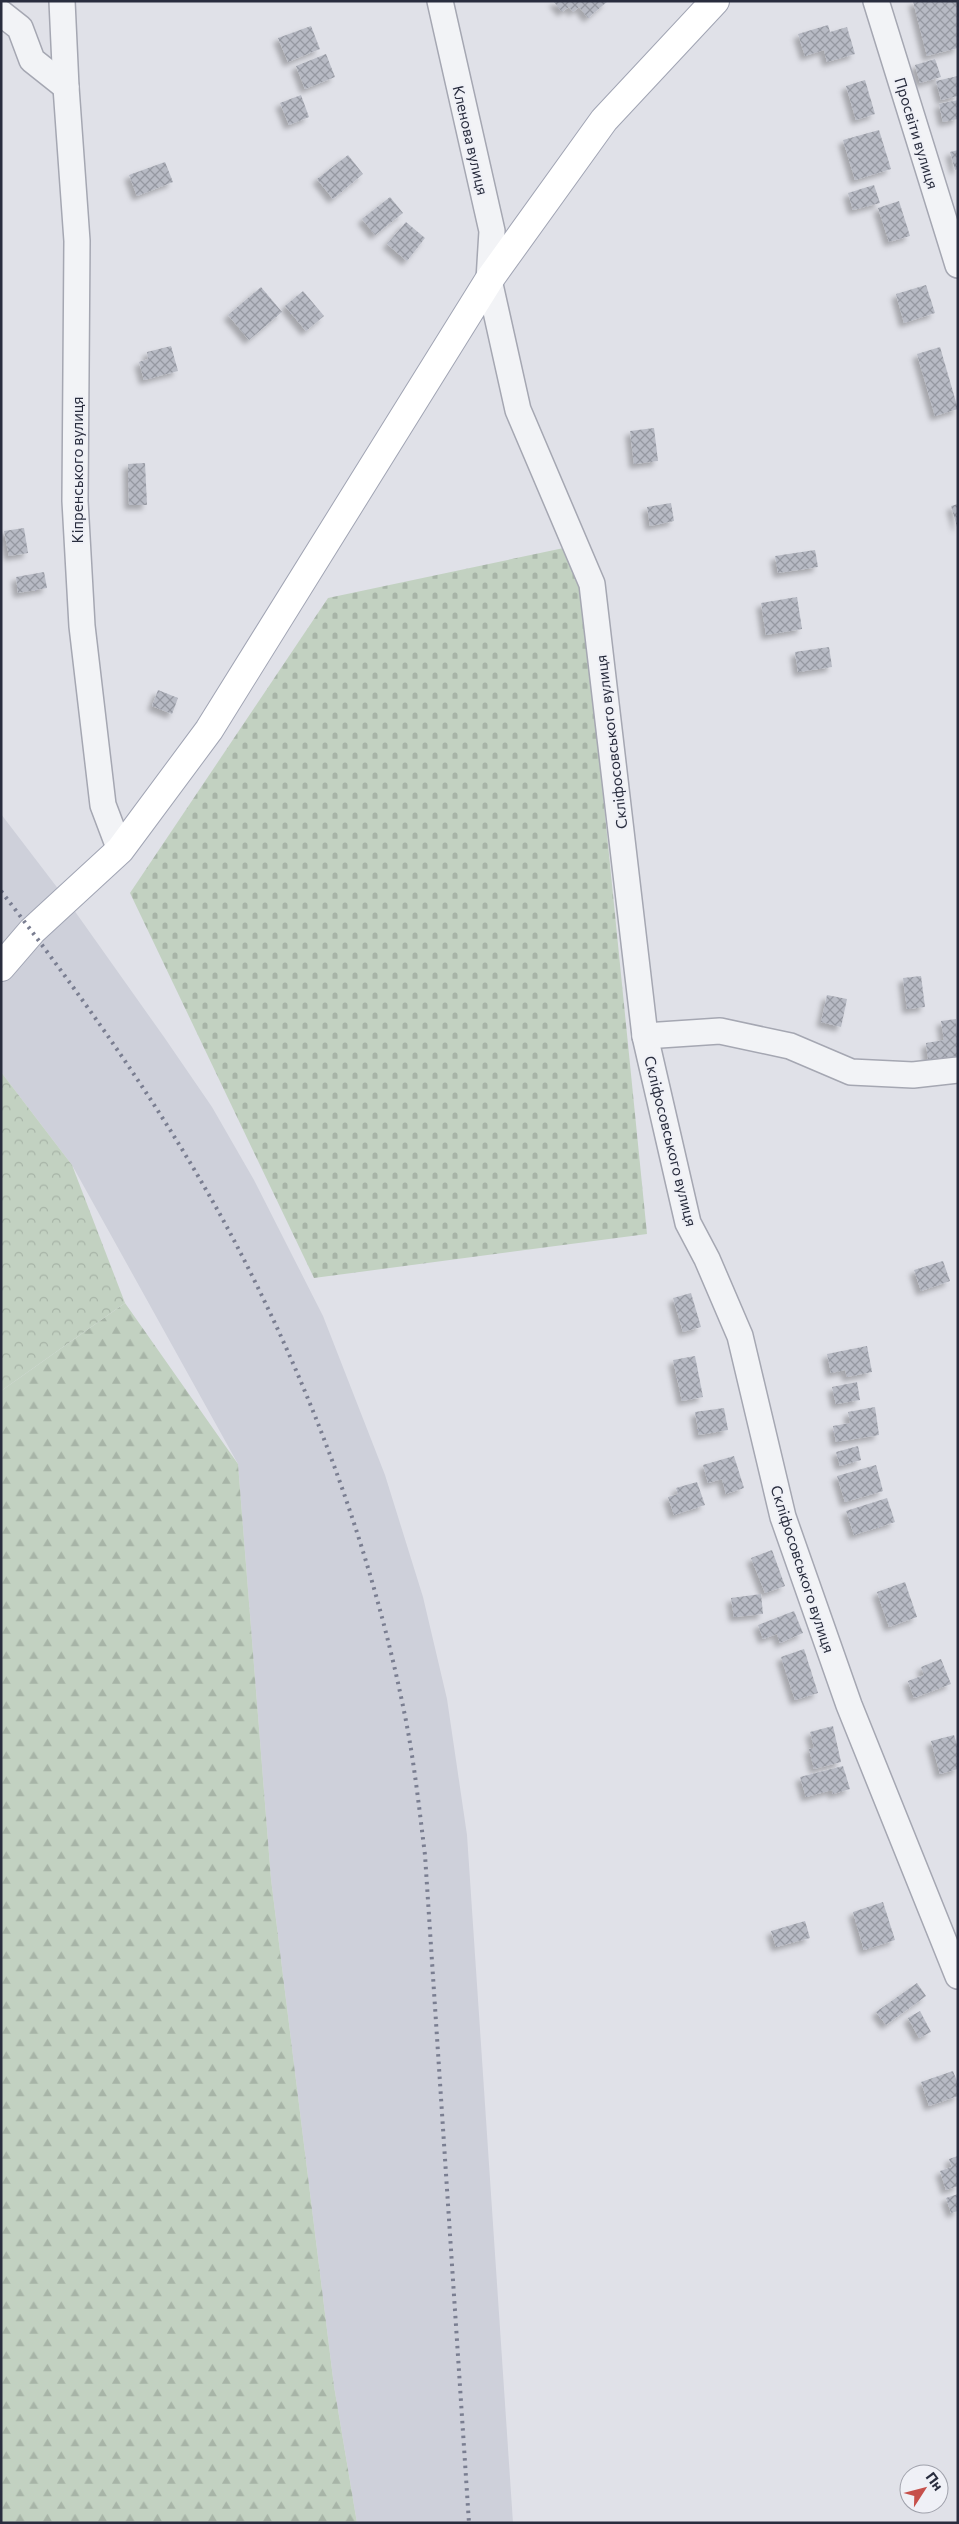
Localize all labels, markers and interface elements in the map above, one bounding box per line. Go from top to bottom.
street label: Просвіти вулиця [891,75,943,191]
street label: Кленова вулиця [450,84,492,196]
street label: Кіпренського вулиця [68,397,86,543]
street label: Скліфосовського вулиця [591,654,631,830]
street label: Скліфосовського вулиця [641,1054,701,1228]
street label: Скліфосовського вулиця [767,1483,839,1655]
north arrow [899,2464,949,2514]
text: Пн [923,2469,947,2494]

